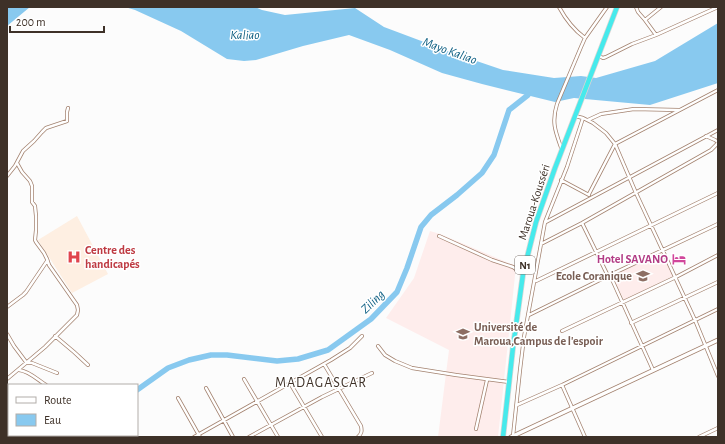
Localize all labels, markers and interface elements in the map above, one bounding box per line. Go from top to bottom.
scale bar [10,8,104,34]
text: 200 m [16,16,46,28]
water label: Kaliao [230,29,260,42]
water label: Mayo Kaliao [421,36,478,67]
street label: Maroua-Kousséri [516,163,552,241]
place label: Centre des handicapés [85,244,140,270]
hospital icon: Centre des handicapés [66,249,82,265]
hotel icon: Hotel SAVANO [671,251,687,267]
place label: Hotel SAVANO [597,253,668,265]
road number: N1 [515,256,535,274]
school or university icon: Ecole Coranique [635,268,651,284]
place label: Ecole Coranique [556,270,632,282]
water label: Ziling [359,288,388,316]
place label: Université de Maroua,Campus de l'espoir [474,321,604,347]
school or university icon: Université de Maroua,Campus de l'espoir [455,326,471,342]
district label: MADAGASCAR [275,376,367,390]
legend [8,384,138,436]
text: Route [44,394,71,406]
text: Eau [44,414,61,426]

